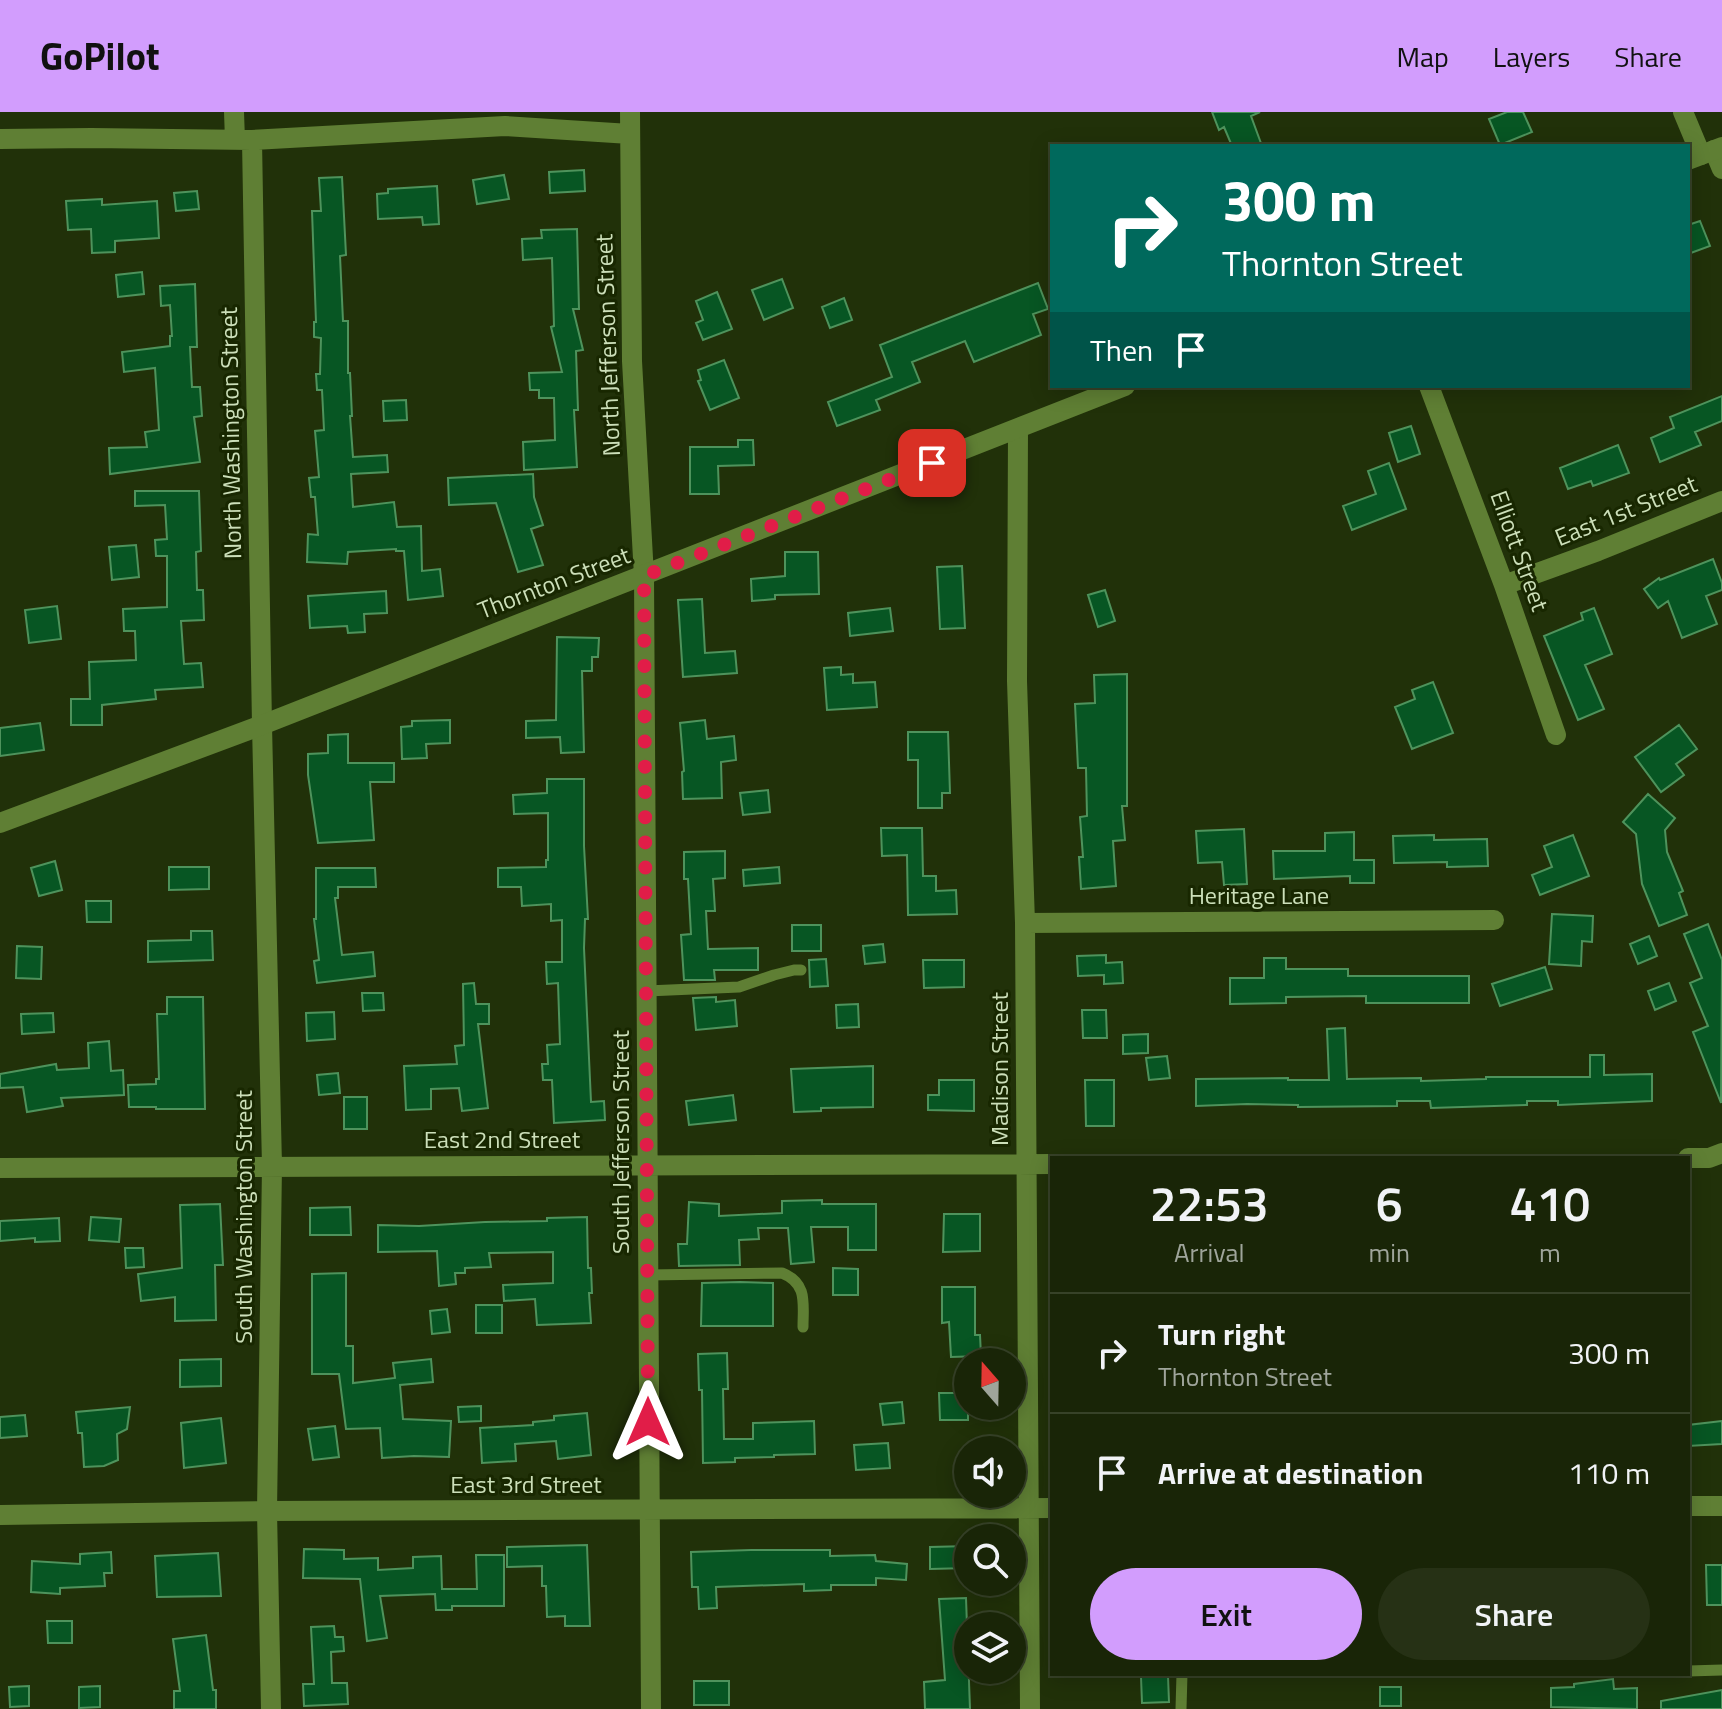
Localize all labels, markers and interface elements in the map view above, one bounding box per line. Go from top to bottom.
text: GoPilot [40,27,160,85]
text: Map [1396,35,1449,78]
text: Layers [1493,35,1570,78]
text: Share [1614,35,1682,78]
text: 300 m [1222,158,1375,243]
icon: right [1090,176,1194,280]
street label: North Jefferson Street [585,233,629,457]
text: Thornton Street [1222,235,1463,290]
street label: North Washington Street [210,306,250,559]
text: Then [1090,327,1153,373]
icon: arrive [1169,328,1213,372]
pin [898,429,966,497]
icon: arrive [910,441,954,485]
street label: East 1st Street [1549,465,1703,555]
street label: Elliott Street [1481,485,1559,617]
street label: Thornton Street [472,536,636,628]
street label: Heritage Lane [1189,877,1329,913]
street label: Madison Street [981,991,1017,1146]
street label: South Jefferson Street [602,1029,638,1254]
street label: South Washington Street [225,1090,261,1344]
street label: East 2nd Street [424,1121,581,1157]
text: 22:53 [1150,1167,1269,1240]
text: 6 [1376,1167,1403,1240]
text: 410 [1510,1167,1590,1240]
text: Arrival [1174,1233,1244,1272]
text: min [1368,1233,1410,1272]
text: m [1539,1233,1561,1272]
text: Turn right [1158,1311,1286,1357]
text: 300 m [1568,1330,1650,1376]
icon: right [1090,1331,1134,1375]
north arrow [954,1348,1026,1420]
map controls [954,1348,1026,1684]
text: Thornton Street [1158,1357,1332,1396]
position arrow [606,1380,690,1464]
button: sound [954,1436,1026,1508]
text: Arrive at destination [1158,1450,1423,1496]
text: 110 m [1568,1450,1650,1496]
icon: arrive [1090,1451,1134,1495]
street label: East 3rd Street [450,1466,602,1502]
button: search [954,1524,1026,1596]
button: Exit [1090,1568,1362,1660]
button: Share [1378,1568,1650,1660]
button: layers [954,1612,1026,1684]

